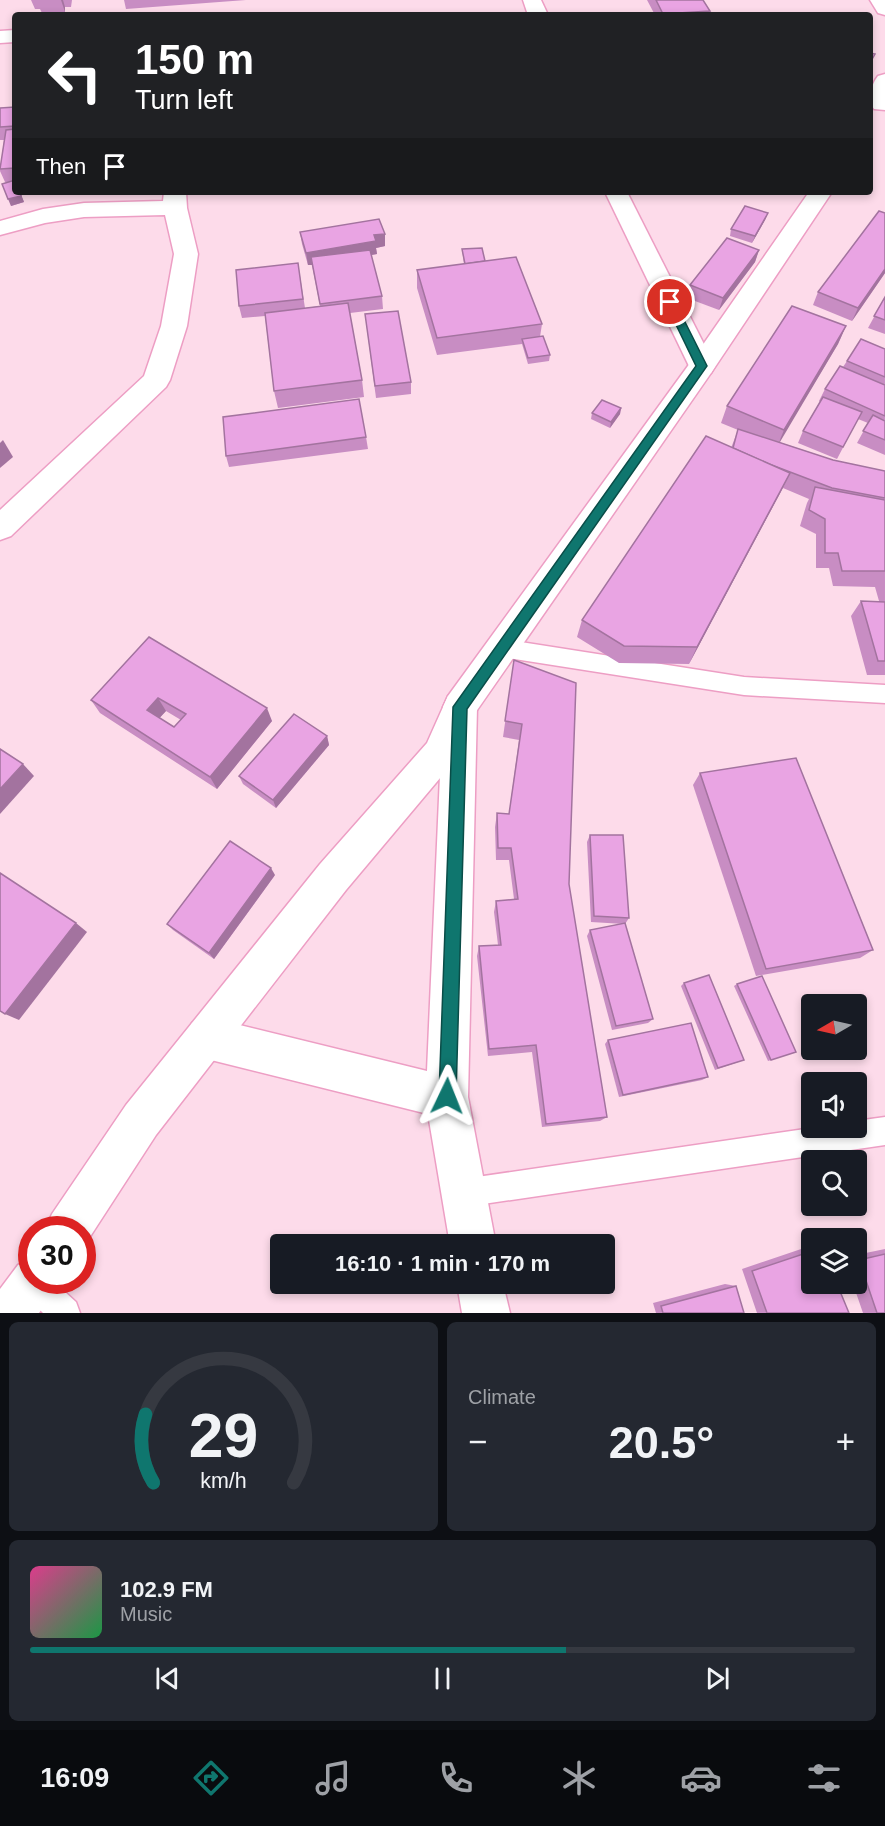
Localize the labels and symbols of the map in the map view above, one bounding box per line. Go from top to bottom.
pin [644,276,695,327]
north arrow [801,994,867,1060]
position arrow [415,1064,479,1128]
speed limit sign: 30 [18,1216,96,1294]

